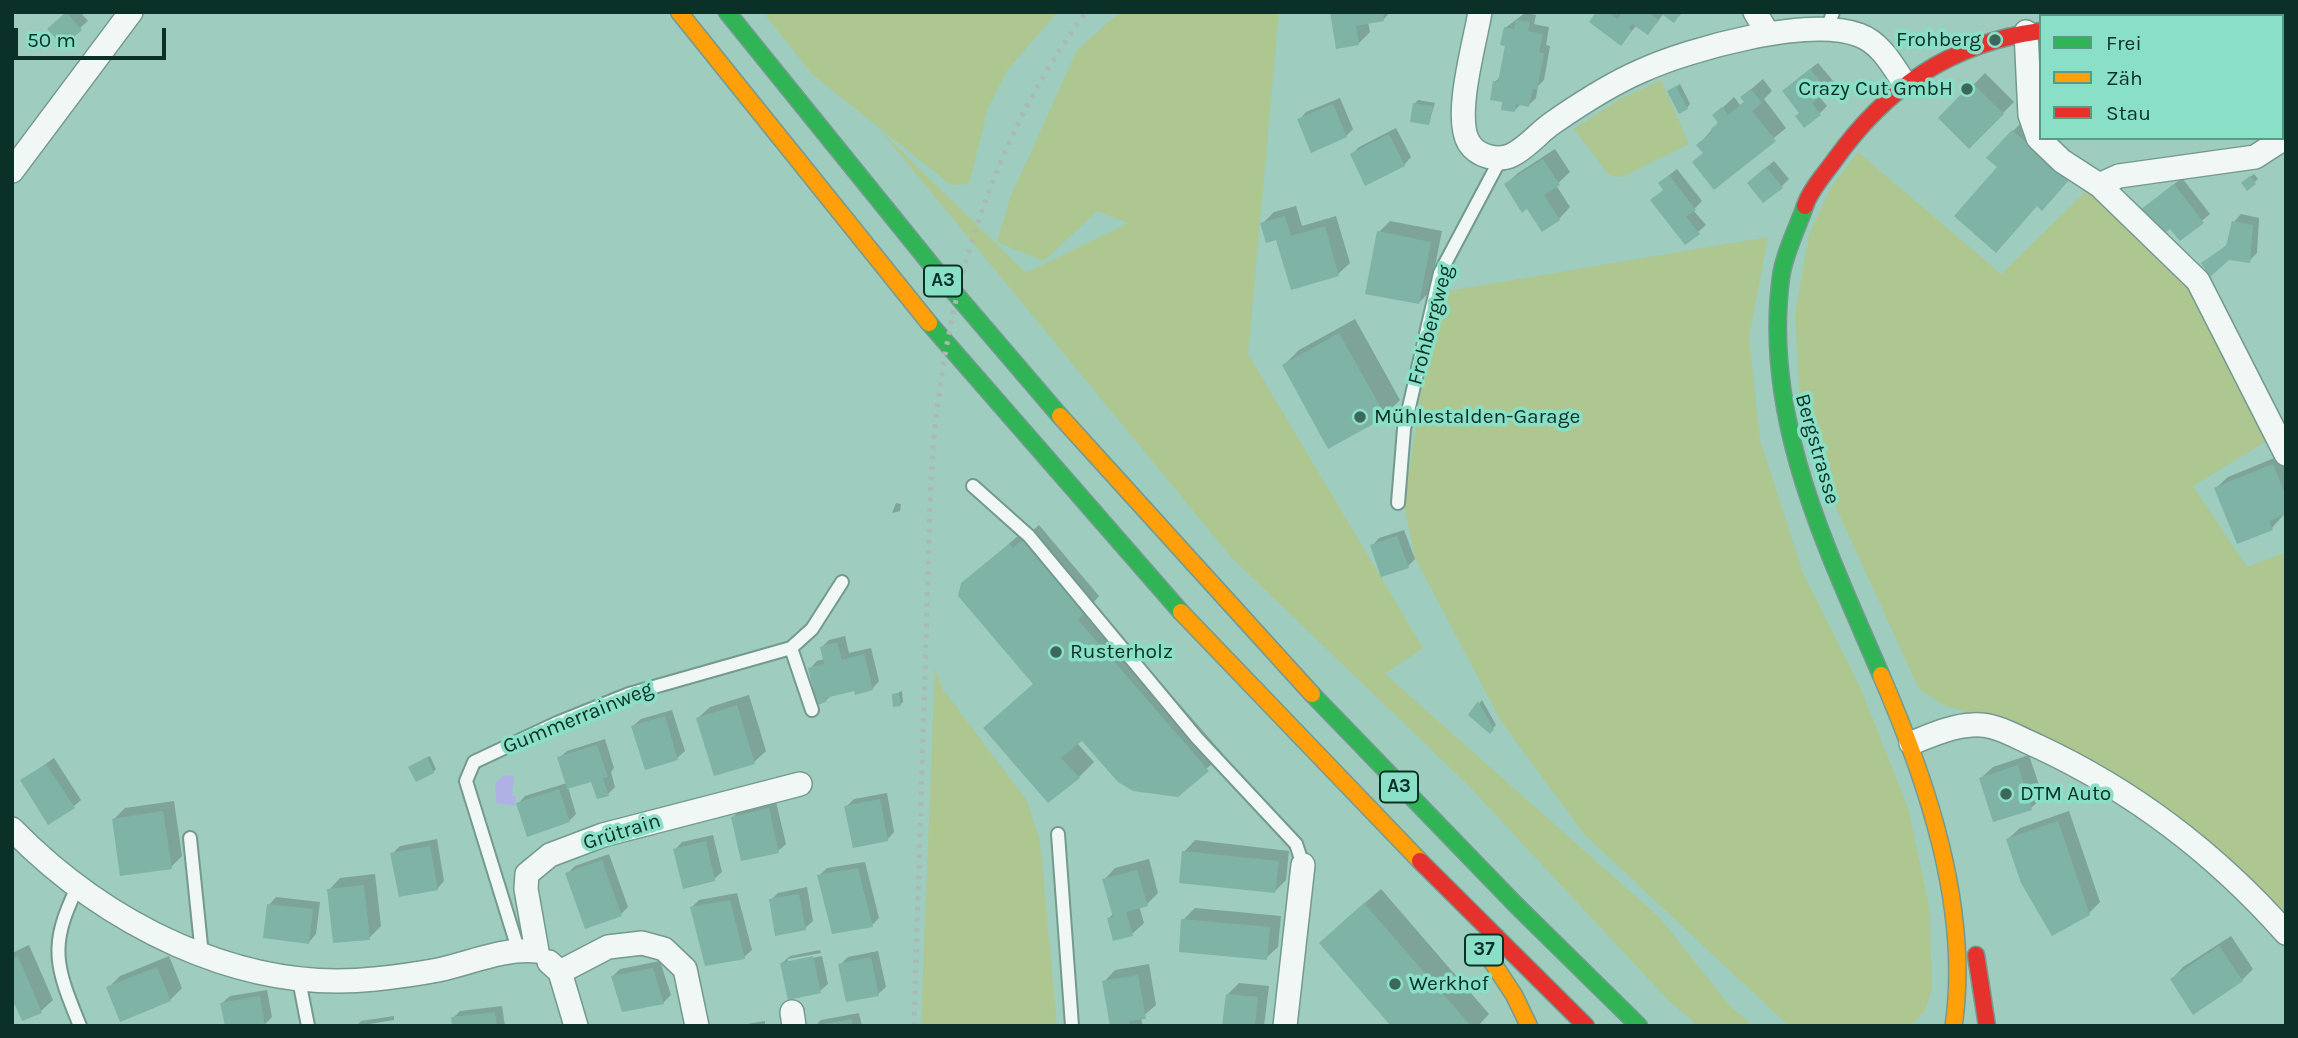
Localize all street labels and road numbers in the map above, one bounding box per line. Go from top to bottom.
street label: Frohbergweg [1403,262,1459,388]
road number: A3 [924,266,962,296]
street label: Bergstrasse [1789,391,1845,507]
street label: Gummerrainweg [499,676,657,760]
road number: A3 [1380,772,1418,802]
street label: Grütrain [580,808,664,856]
road number: 37 [1465,934,1503,966]

